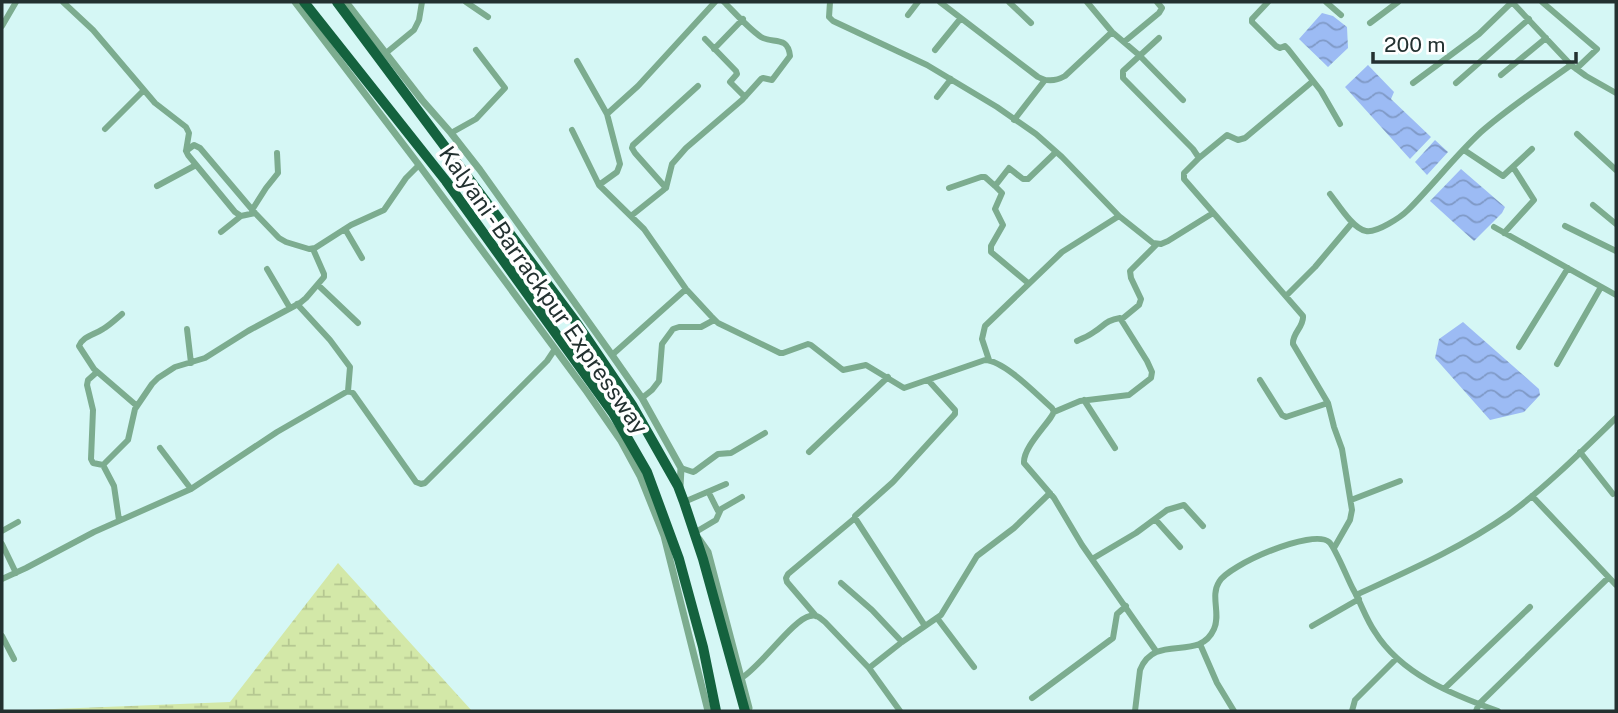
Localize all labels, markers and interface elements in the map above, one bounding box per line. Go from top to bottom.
scale bar [1373,21,1576,65]
text: 200 m [1384,32,1445,57]
street label: Kalyani - Barrackpur Expressway [434,141,654,439]

